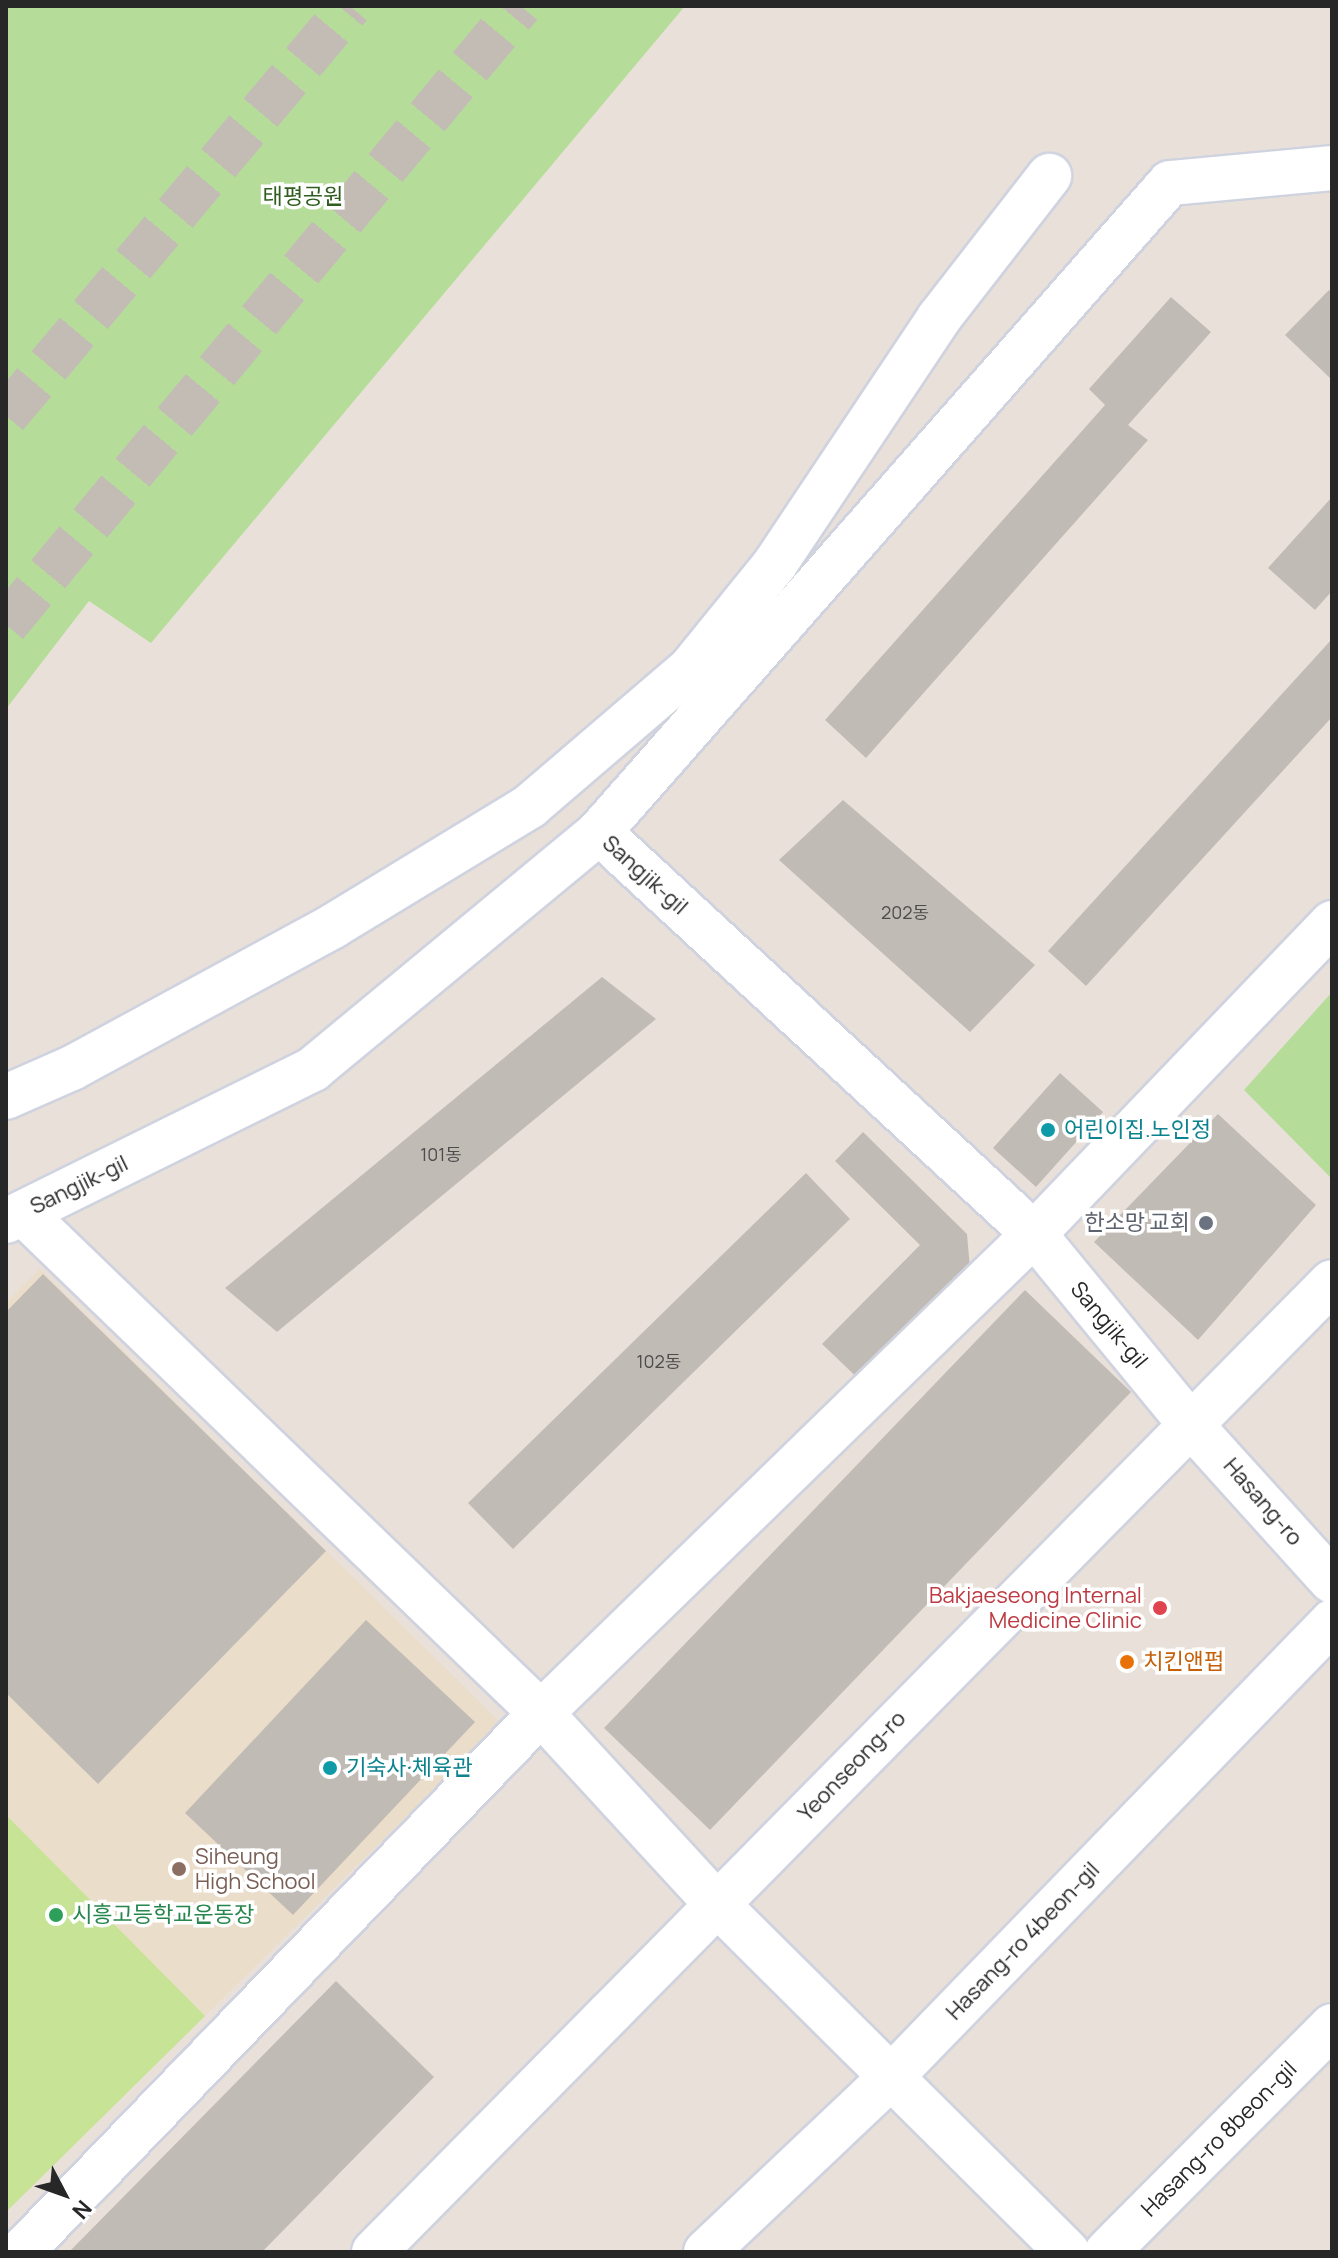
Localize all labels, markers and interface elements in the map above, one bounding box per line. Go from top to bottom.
park label: 태평공원 [263,184,343,210]
street label: Sangjik-gil [597,830,693,920]
house number: 202동 [881,901,929,923]
place label: 어린이집.노인정 [1064,1117,1211,1143]
marker: 어린이집.노인정 [1039,1121,1057,1139]
house number: 101동 [420,1143,462,1165]
street label: Sangjik-gil [26,1150,132,1220]
place label: 한소망 교회 [1084,1210,1190,1236]
marker: 한소망 교회 [1197,1214,1215,1232]
street label: Sangjik-gil [1065,1276,1153,1374]
house number: 102동 [637,1350,681,1372]
street label: Hasang-ro [1218,1453,1308,1551]
place label: Bakjaeseong Internal Medicine Clinic [929,1582,1142,1634]
marker: Bakjaeseong Internal Medicine Clinic [1149,1597,1171,1619]
place label: 치킨앤펍 [1143,1649,1224,1675]
marker: 치킨앤펍 [1118,1653,1136,1671]
street label: Yeonseong-ro [793,1705,911,1827]
place label: 기숙사·체육관 [346,1755,472,1781]
marker: 기숙사·체육관 [321,1759,339,1777]
place label: Siheung High School [195,1843,316,1894]
street label: Hasang-ro 4beon-gil [941,1857,1105,2025]
marker: Siheung High School [170,1860,188,1878]
place label: 시흥고등학교운동장 [72,1902,254,1928]
marker: 시흥고등학교운동장 [47,1906,65,1924]
street label: Hasang-ro 8beon-gil [1136,2056,1302,2222]
north arrow [24,2154,104,2234]
text: N [66,2194,99,2226]

